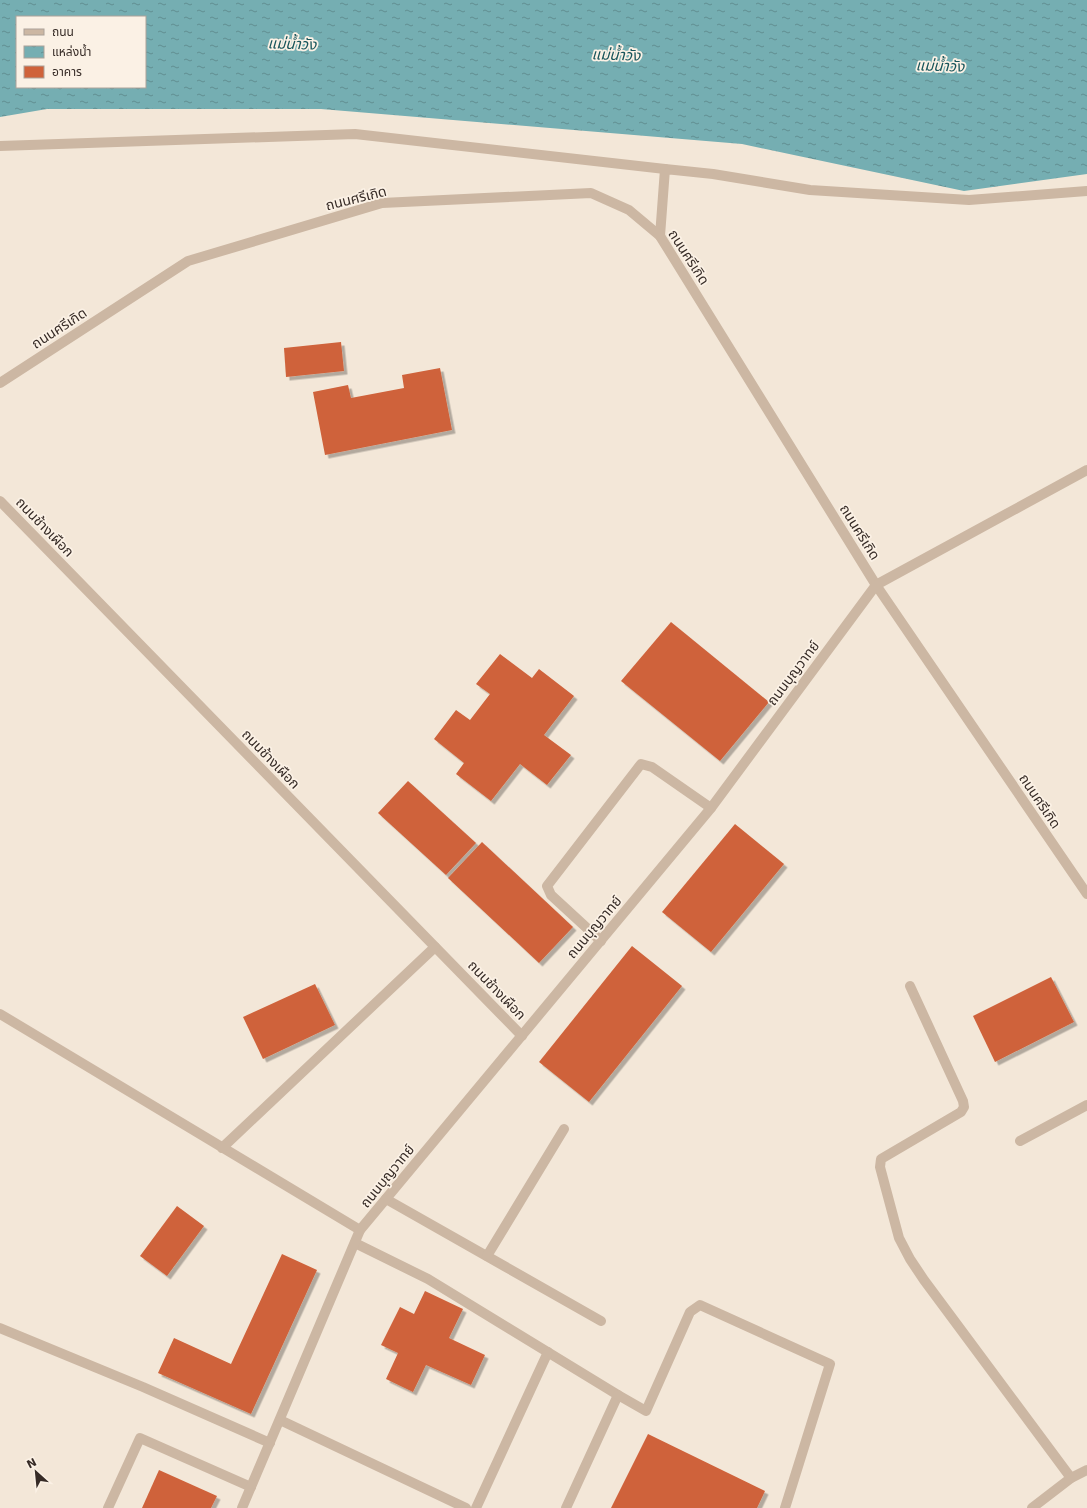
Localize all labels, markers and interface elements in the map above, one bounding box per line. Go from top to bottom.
legend [16,16,146,88]
text: ถนน [52,25,74,39]
water label: แม่น้ำวัง [267,32,318,54]
text: แหล่งน้ำ [52,43,91,59]
water label: แม่น้ำวัง [591,43,642,65]
water label: แม่น้ำวัง [915,54,966,76]
text: อาคาร [52,65,82,79]
street label: ถนนศรีเกิด [324,183,388,213]
street label: ถนนศรีเกิด [665,226,713,288]
street label: ถนนศรีเกิด [28,304,90,352]
street label: ถนนช้างเผือก [13,494,77,560]
street label: ถนนศรีเกิด [837,501,883,563]
street label: ถนนบุญวาทย์ [764,638,823,709]
street label: ถนนช้างเผือก [239,726,303,792]
street label: ถนนศรีเกิด [1016,771,1064,831]
street label: ถนนบุญวาทย์ [563,893,625,962]
street label: ถนนช้างเผือก [465,957,529,1023]
street label: ถนนบุญวาทย์ [357,1141,418,1211]
north arrow [16,1452,56,1492]
text: N [25,1456,39,1471]

